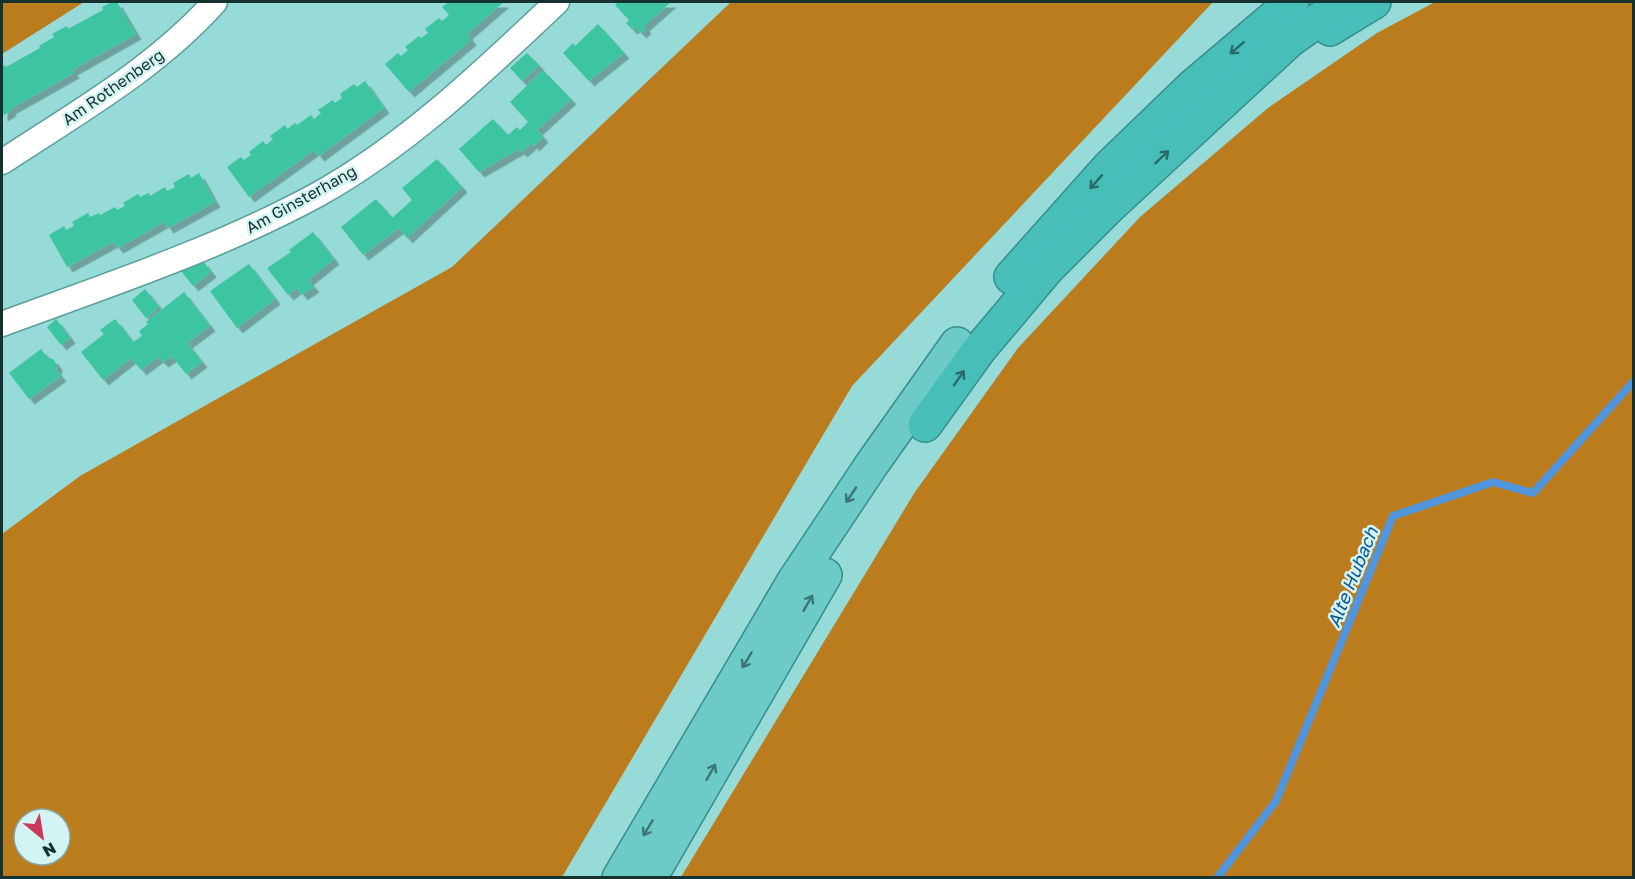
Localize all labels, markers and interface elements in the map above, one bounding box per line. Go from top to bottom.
one-way arrow [1230,41,1245,55]
street label: Am Rothenberg [58,45,168,129]
one-way arrow [1154,150,1169,164]
street label: Am Ginsterhang [242,160,360,238]
one-way arrow [1089,174,1103,189]
one-way arrow [953,370,965,386]
one-way arrow [845,486,857,503]
water label: Alte Hubach [1322,523,1382,630]
one-way arrow [802,595,814,612]
one-way arrow [741,651,753,668]
one-way arrow [705,764,717,781]
north arrow [12,807,72,867]
one-way arrow [642,819,654,836]
text: N [39,838,60,862]

